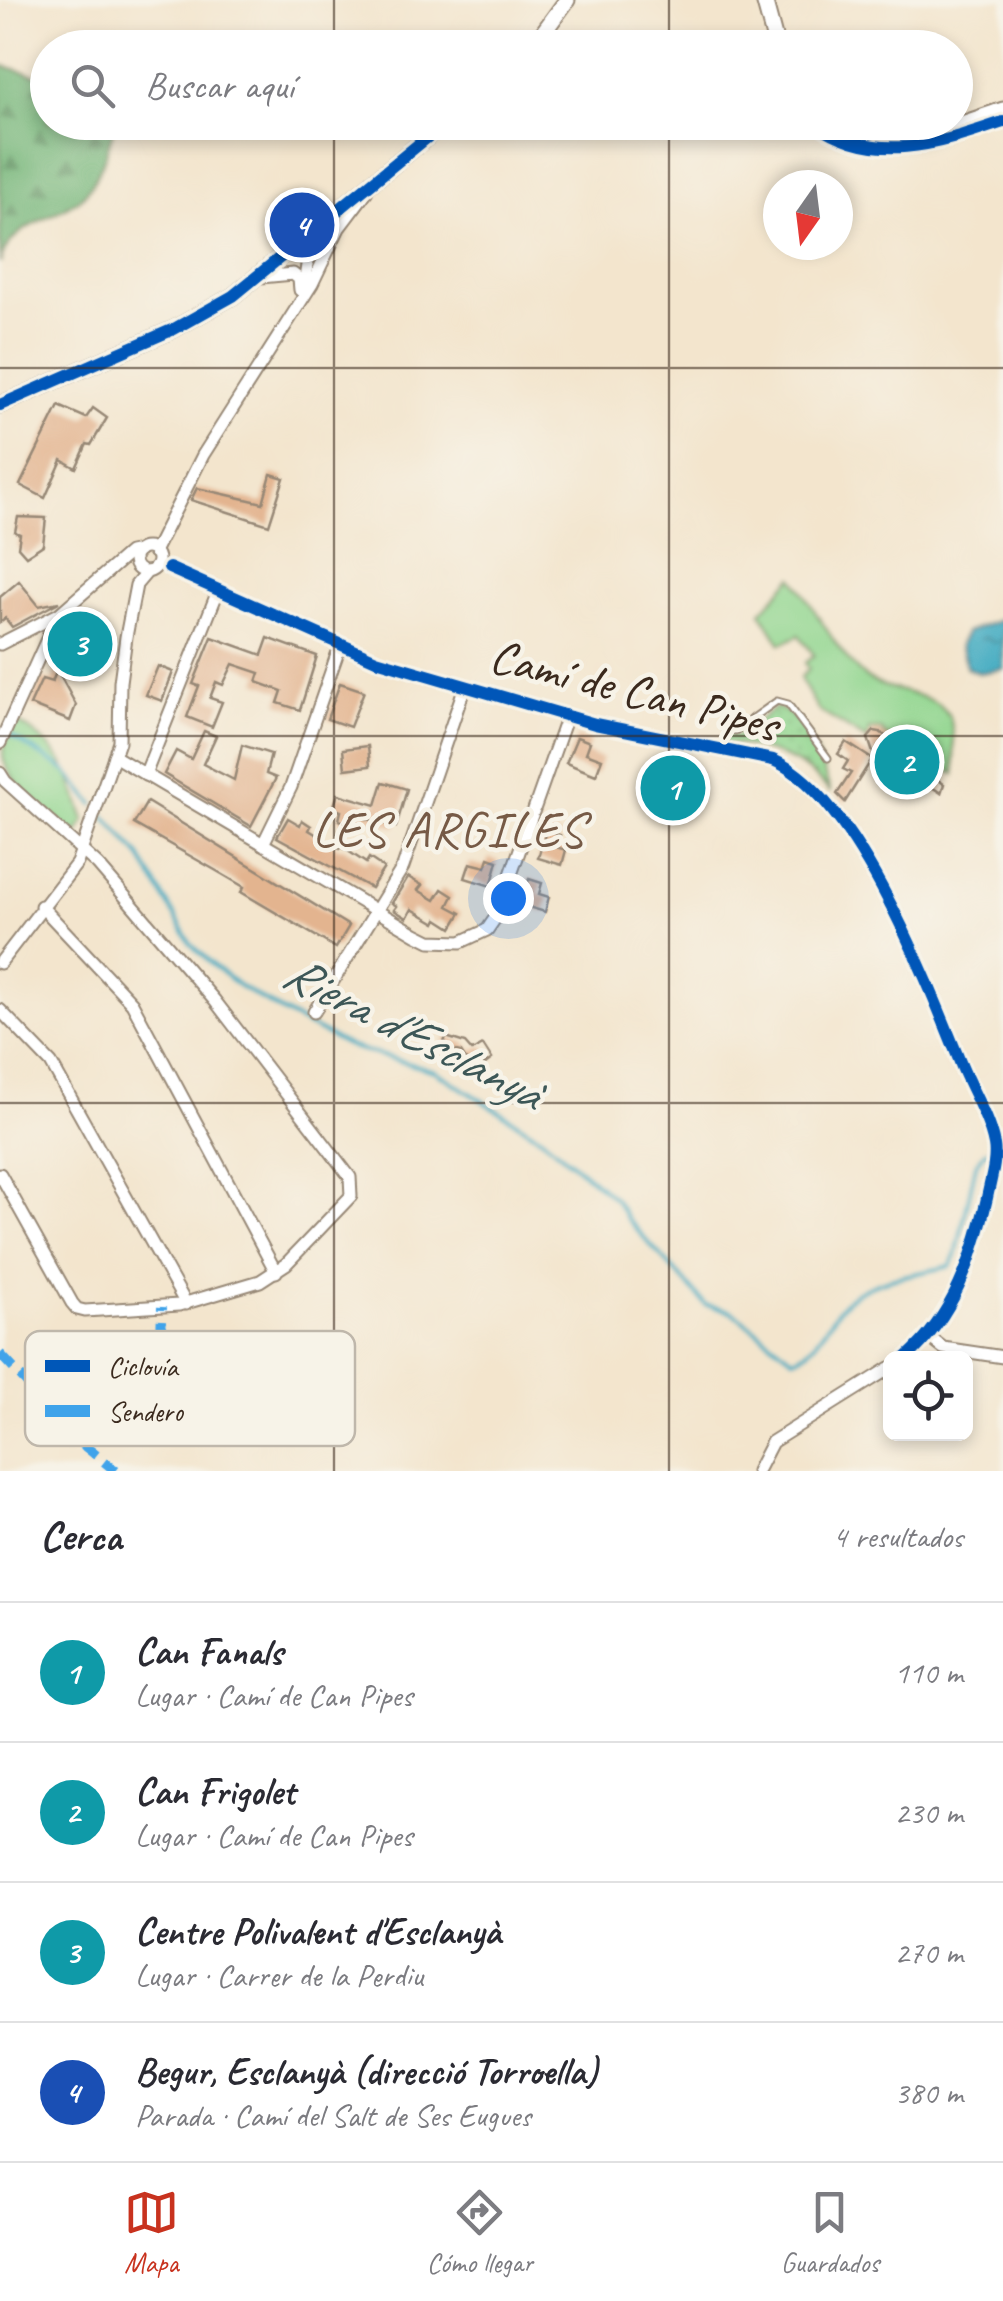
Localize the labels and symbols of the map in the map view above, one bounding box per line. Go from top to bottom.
north arrow [763,170,853,260]
pin: 4 [270,188,334,262]
pin: 3 [48,606,112,682]
street label: Camí de Can Pipes [484,625,788,756]
pin: 2 [874,724,940,800]
pin: 1 [640,750,706,826]
district label: LES ARGILES [312,798,593,861]
your location [483,873,534,924]
water label: Riera d'Esclanyà [273,940,557,1126]
legend [25,1331,355,1446]
text: Ciclovía [108,1349,180,1384]
text: Sendero [108,1394,185,1429]

